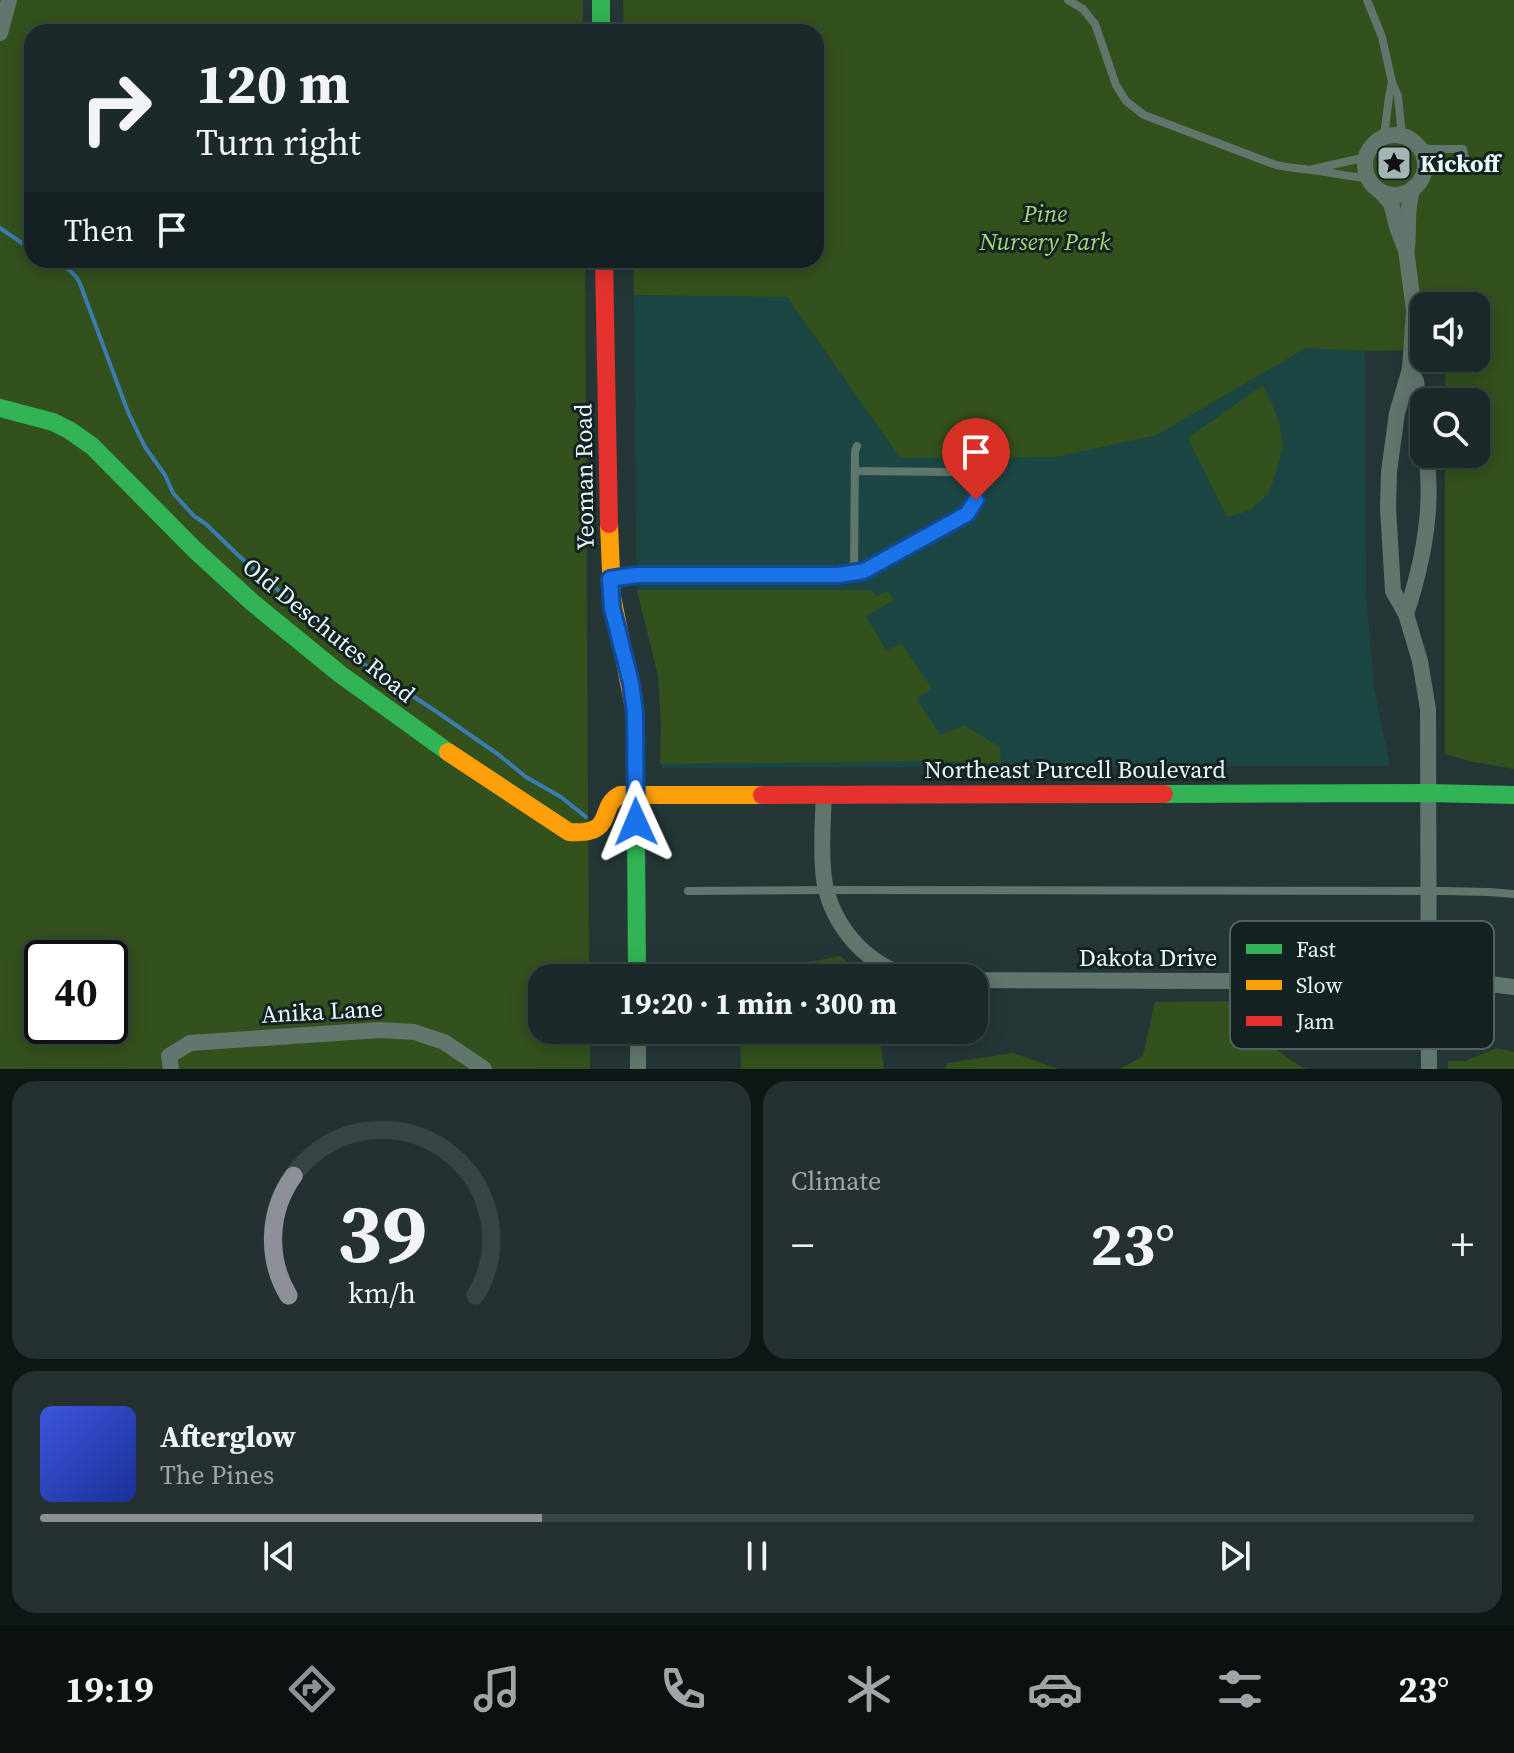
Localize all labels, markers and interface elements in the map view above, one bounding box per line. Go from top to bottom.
text: 120 m [196,45,350,122]
icon: right [64,56,168,160]
text: Turn right [196,118,361,167]
place icon: Kickoff [1375,144,1413,182]
place label: Kickoff [1420,147,1502,180]
park label: Pine Nursery Park [979,197,1111,258]
icon: arrive [150,208,194,252]
text: Then [64,210,134,251]
map controls [1410,292,1490,468]
button: sound [1410,292,1490,372]
button: search [1410,388,1490,468]
street label: Yeoman Road [566,403,602,551]
pin [942,418,1010,500]
icon: arrive [954,430,998,474]
street label: Old Deschutes Road [236,550,423,710]
street label: Northeast Purcell Boulevard [924,753,1226,786]
position arrow [594,780,678,864]
legend [1230,921,1494,1049]
text: Fast [1296,934,1337,964]
speed limit sign: 40 [24,940,128,1044]
street label: Dakota Drive [1079,941,1217,974]
text: Slow [1296,970,1343,1000]
text: 19:20 · 1 min · 300 m [619,983,897,1024]
street label: Anika Lane [260,991,384,1031]
text: Jam [1295,1006,1335,1036]
text: Climate [791,1163,881,1199]
text: 39 [336,1176,427,1290]
text: 23° [1090,1203,1175,1285]
text: − [791,1214,814,1275]
text: + [1451,1214,1474,1275]
text: km/h [347,1273,416,1313]
text: Afterglow [160,1416,296,1457]
text: The Pines [160,1457,274,1493]
icon: previous [257,1534,301,1578]
icon: pause [735,1534,779,1578]
icon: next [1213,1534,1257,1578]
icon: directions [284,1661,340,1717]
icon: music [469,1661,525,1717]
icon: phone [655,1661,711,1717]
icon: climate [841,1661,897,1717]
icon: car [1027,1661,1083,1717]
icon: filters [1212,1661,1268,1717]
text: 19:19 [65,1665,154,1714]
text: 23° [1398,1665,1449,1714]

